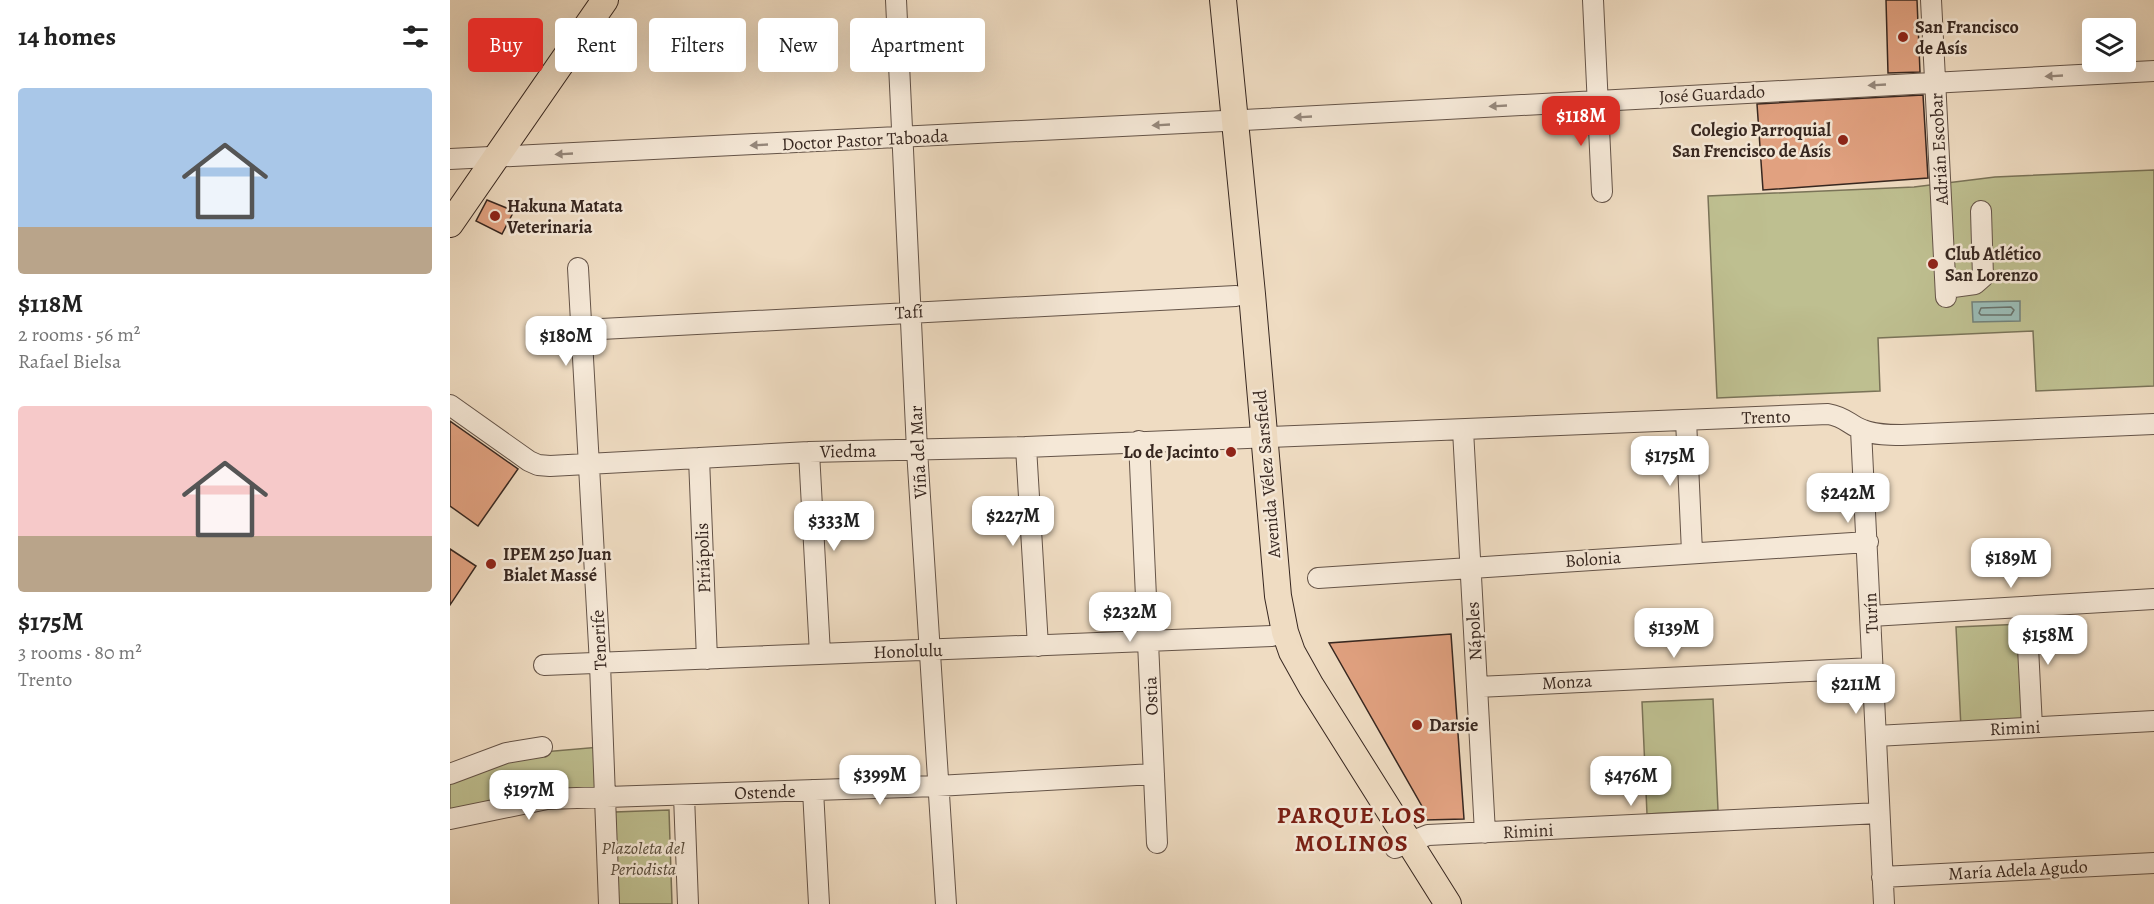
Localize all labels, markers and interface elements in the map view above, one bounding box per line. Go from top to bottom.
place label: San Francisco de Asís [1915,15,2019,60]
chip: Buy [468,18,543,72]
chip: Rent [555,18,637,72]
chip: Filters [649,18,746,72]
chip: New [758,18,838,72]
chip: Apartment [850,18,985,72]
map controls [2082,18,2136,72]
button: layers [2082,18,2136,72]
text: 14 homes [18,19,116,54]
icon: filters [399,20,432,53]
marker: San Francisco de Asís [1896,30,1910,44]
one-way arrow [2044,71,2063,81]
street label: José Guardado [1658,79,1766,109]
one-way arrow [1868,80,1887,89]
street label: Adrián Escobar [1924,92,1954,207]
pin: $118M [1539,96,1623,147]
one-way arrow [1488,101,1507,111]
text: $118M [1556,102,1606,129]
one-way arrow [1293,112,1312,122]
place label: Colegio Parroquial San Frencisco de Asís [1672,118,1831,163]
one-way arrow [1151,120,1170,129]
street label: Doctor Pastor Taboada [781,124,950,156]
icon: home [171,127,279,235]
marker: Colegio Parroquial San Frencisco de Asís [1836,133,1850,147]
one-way arrow [749,140,768,149]
one-way arrow [554,149,573,158]
place label: Hakuna Matata Veterinaria [506,194,623,239]
marker: Hakuna Matata Veterinaria [488,209,502,223]
place label: Club Atlético San Lorenzo [1945,242,2041,287]
marker: Club Atlético San Lorenzo [1926,257,1940,271]
text: $118M [18,286,83,321]
street label: Tafí [894,299,924,325]
pin: $180M [524,316,608,367]
text: 2 rooms · 56 m² [18,321,140,348]
text: $180M [540,322,592,349]
text: Rafael Bielsa [18,348,121,375]
street label: Avenida Vélez Sarsfield [1248,389,1286,560]
street label: Trento [1741,404,1791,430]
street label: Viña del Mar [904,405,932,500]
pin: $175M [1628,436,1712,487]
street label: Viedma [819,438,877,464]
place label: Lo de Jacinto [1123,440,1219,464]
text: $175M [1645,442,1695,469]
icon: home [171,445,279,553]
marker: Lo de Jacinto [1224,445,1238,459]
pin: $242M [1806,473,1890,524]
text: $242M [1821,479,1875,506]
pin: $227M [971,496,1055,547]
pin: $333M [792,501,876,552]
text: $227M [986,502,1040,529]
text: $333M [808,507,860,534]
street label: Piriápolis [690,522,716,594]
pin: $189M [1969,538,2053,589]
place label: IPEM 250 Juan Bialet Massé [503,542,612,587]
text: $189M [1985,544,2037,571]
street label: Bolonia [1564,545,1622,573]
marker: IPEM 250 Juan Bialet Massé [484,557,498,571]
pin: $232M [1088,592,1172,643]
street label: Turín [1858,592,1884,634]
text: $232M [1103,598,1157,625]
street label: Nápoles [1460,601,1488,661]
text: $175M [18,604,84,639]
pin: $139M [1632,608,1716,659]
street label: Tenerife [585,609,613,671]
text: $139M [1648,614,1700,641]
pin: $158M [2006,615,2090,666]
text: $158M [2022,621,2074,648]
street label: Honolulu [873,638,943,664]
text: 3 rooms · 80 m² [18,639,142,666]
pin: $211M [1814,664,1898,715]
text: Trento [18,666,72,693]
street label: Monza [1541,669,1593,695]
text: $211M [1831,670,1881,697]
street label: Ostia [1138,675,1164,716]
place label: Darsie [1429,713,1478,737]
street label: Rimini [1989,715,2041,741]
marker: Darsie [1410,718,1424,732]
pin: $399M [838,755,922,806]
pin: $476M [1589,756,1673,807]
text: $399M [853,761,907,788]
text: $476M [1604,762,1658,789]
pin: $197M [487,770,571,821]
text: $197M [503,776,555,803]
street label: Ostende [734,779,796,805]
district label: PARQUE LOS MOLINOS [1277,799,1427,859]
street label: Rimini [1502,818,1554,844]
park label: Plazoleta del Periodista [601,836,685,881]
street label: María Adela Agudo [1948,854,2088,886]

